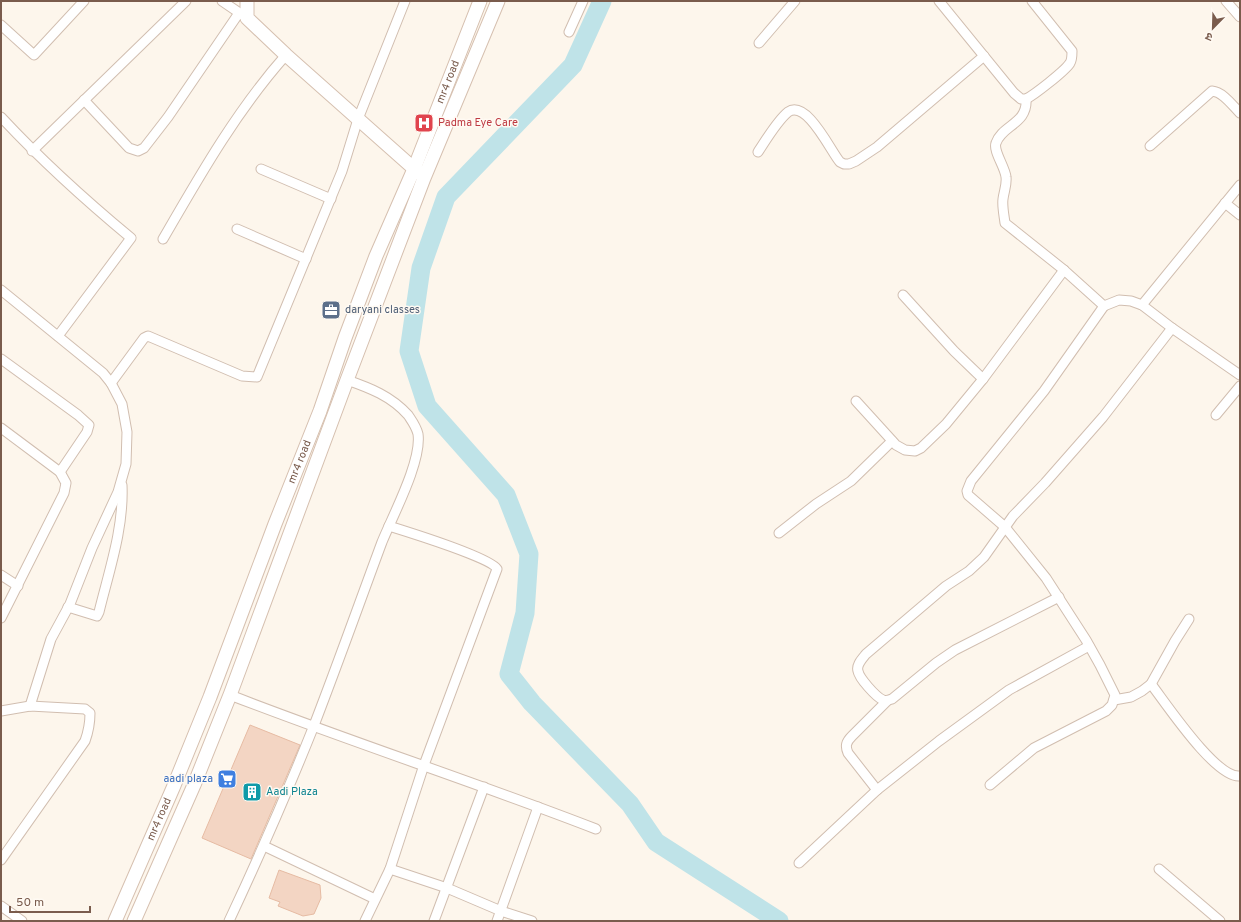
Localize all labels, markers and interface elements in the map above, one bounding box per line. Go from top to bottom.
north arrow [1193,8,1233,48]
text: उ [1203,28,1215,44]
street label: mr4 road [433,58,463,106]
hospital icon: Padma Eye Care [413,112,435,134]
place label: Padma Eye Care [438,116,518,130]
office icon: daryani classes [320,299,342,321]
place label: daryani classes [345,303,420,317]
street label: mr4 road [285,438,315,486]
supermarket icon: aadi plaza [216,768,238,790]
place label: aadi plaza [163,772,213,786]
building icon: Aadi Plaza [241,781,263,803]
place label: Aadi Plaza [266,785,318,799]
street label: mr4 road [144,796,175,843]
scale bar [10,888,90,914]
text: 50 m [16,895,44,911]

